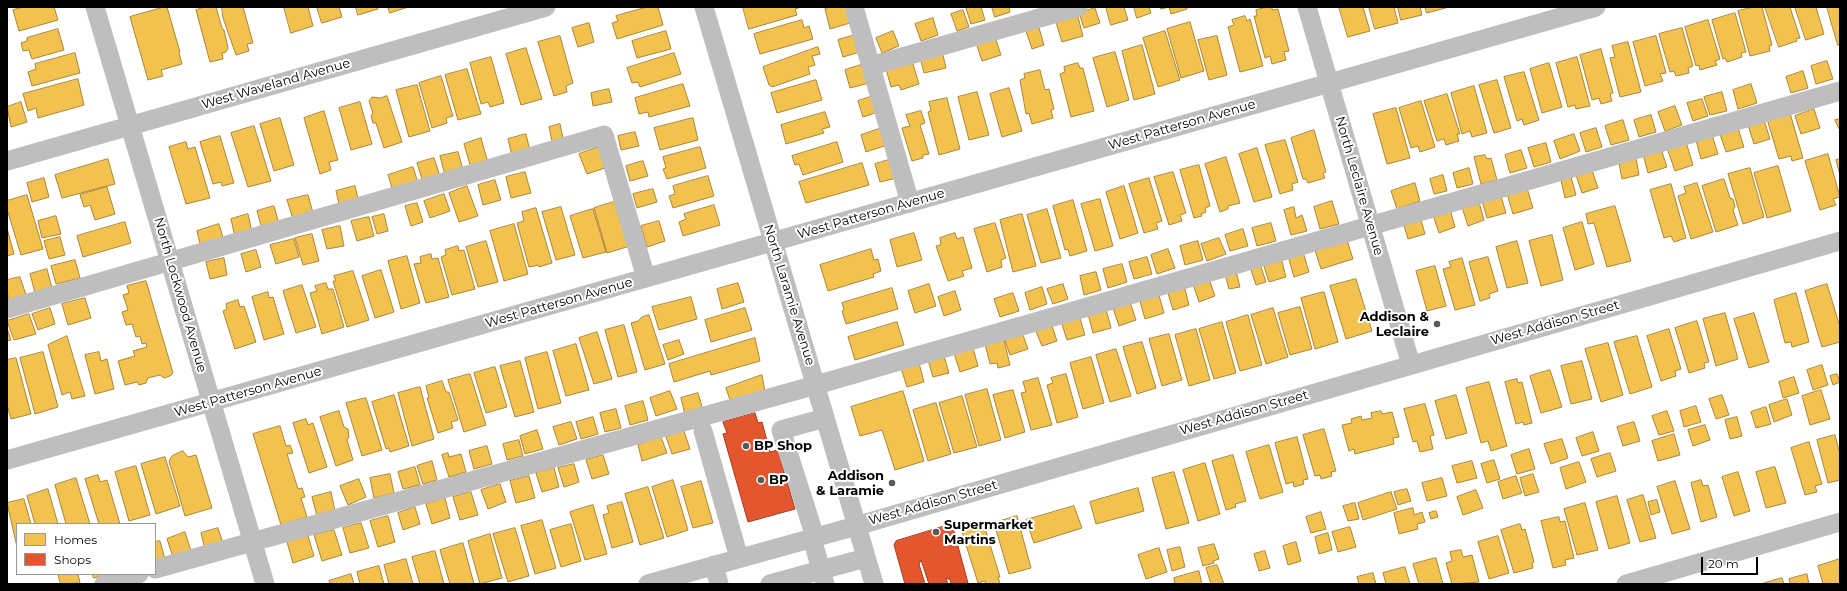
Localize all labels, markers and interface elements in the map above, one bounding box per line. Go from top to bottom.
street label: West Waveland Avenue [200,55,352,113]
street label: West Patterson Avenue [1107,97,1257,153]
street label: North Leclaire Avenue [1332,115,1386,257]
street label: West Patterson Avenue [796,186,946,242]
street label: North Lockwood Avenue [150,216,210,374]
street label: North Laramie Avenue [760,222,818,368]
street label: West Patterson Avenue [484,275,634,331]
street label: West Addison Street [1489,297,1621,349]
place label: Addison & Leclaire [1360,309,1429,340]
marker: Addison & Leclaire [1432,319,1442,329]
street label: West Patterson Avenue [173,364,323,420]
street label: West Addison Street [1178,387,1310,439]
place label: BP Shop [754,438,812,454]
marker: BP Shop [741,441,751,451]
place label: Addison & Laramie [816,468,884,499]
place label: BP [769,472,788,488]
marker: BP [756,475,766,485]
street label: West Addison Street [867,477,999,529]
marker: Addison & Laramie [887,478,897,488]
place label: Supermarket Martins [944,517,1033,548]
legend [16,523,156,575]
marker: Supermarket Martins [931,527,941,537]
text: Homes [54,532,97,547]
scale bar [1703,549,1760,575]
text: Shops [54,552,91,567]
text: 20 m [1708,556,1739,571]

